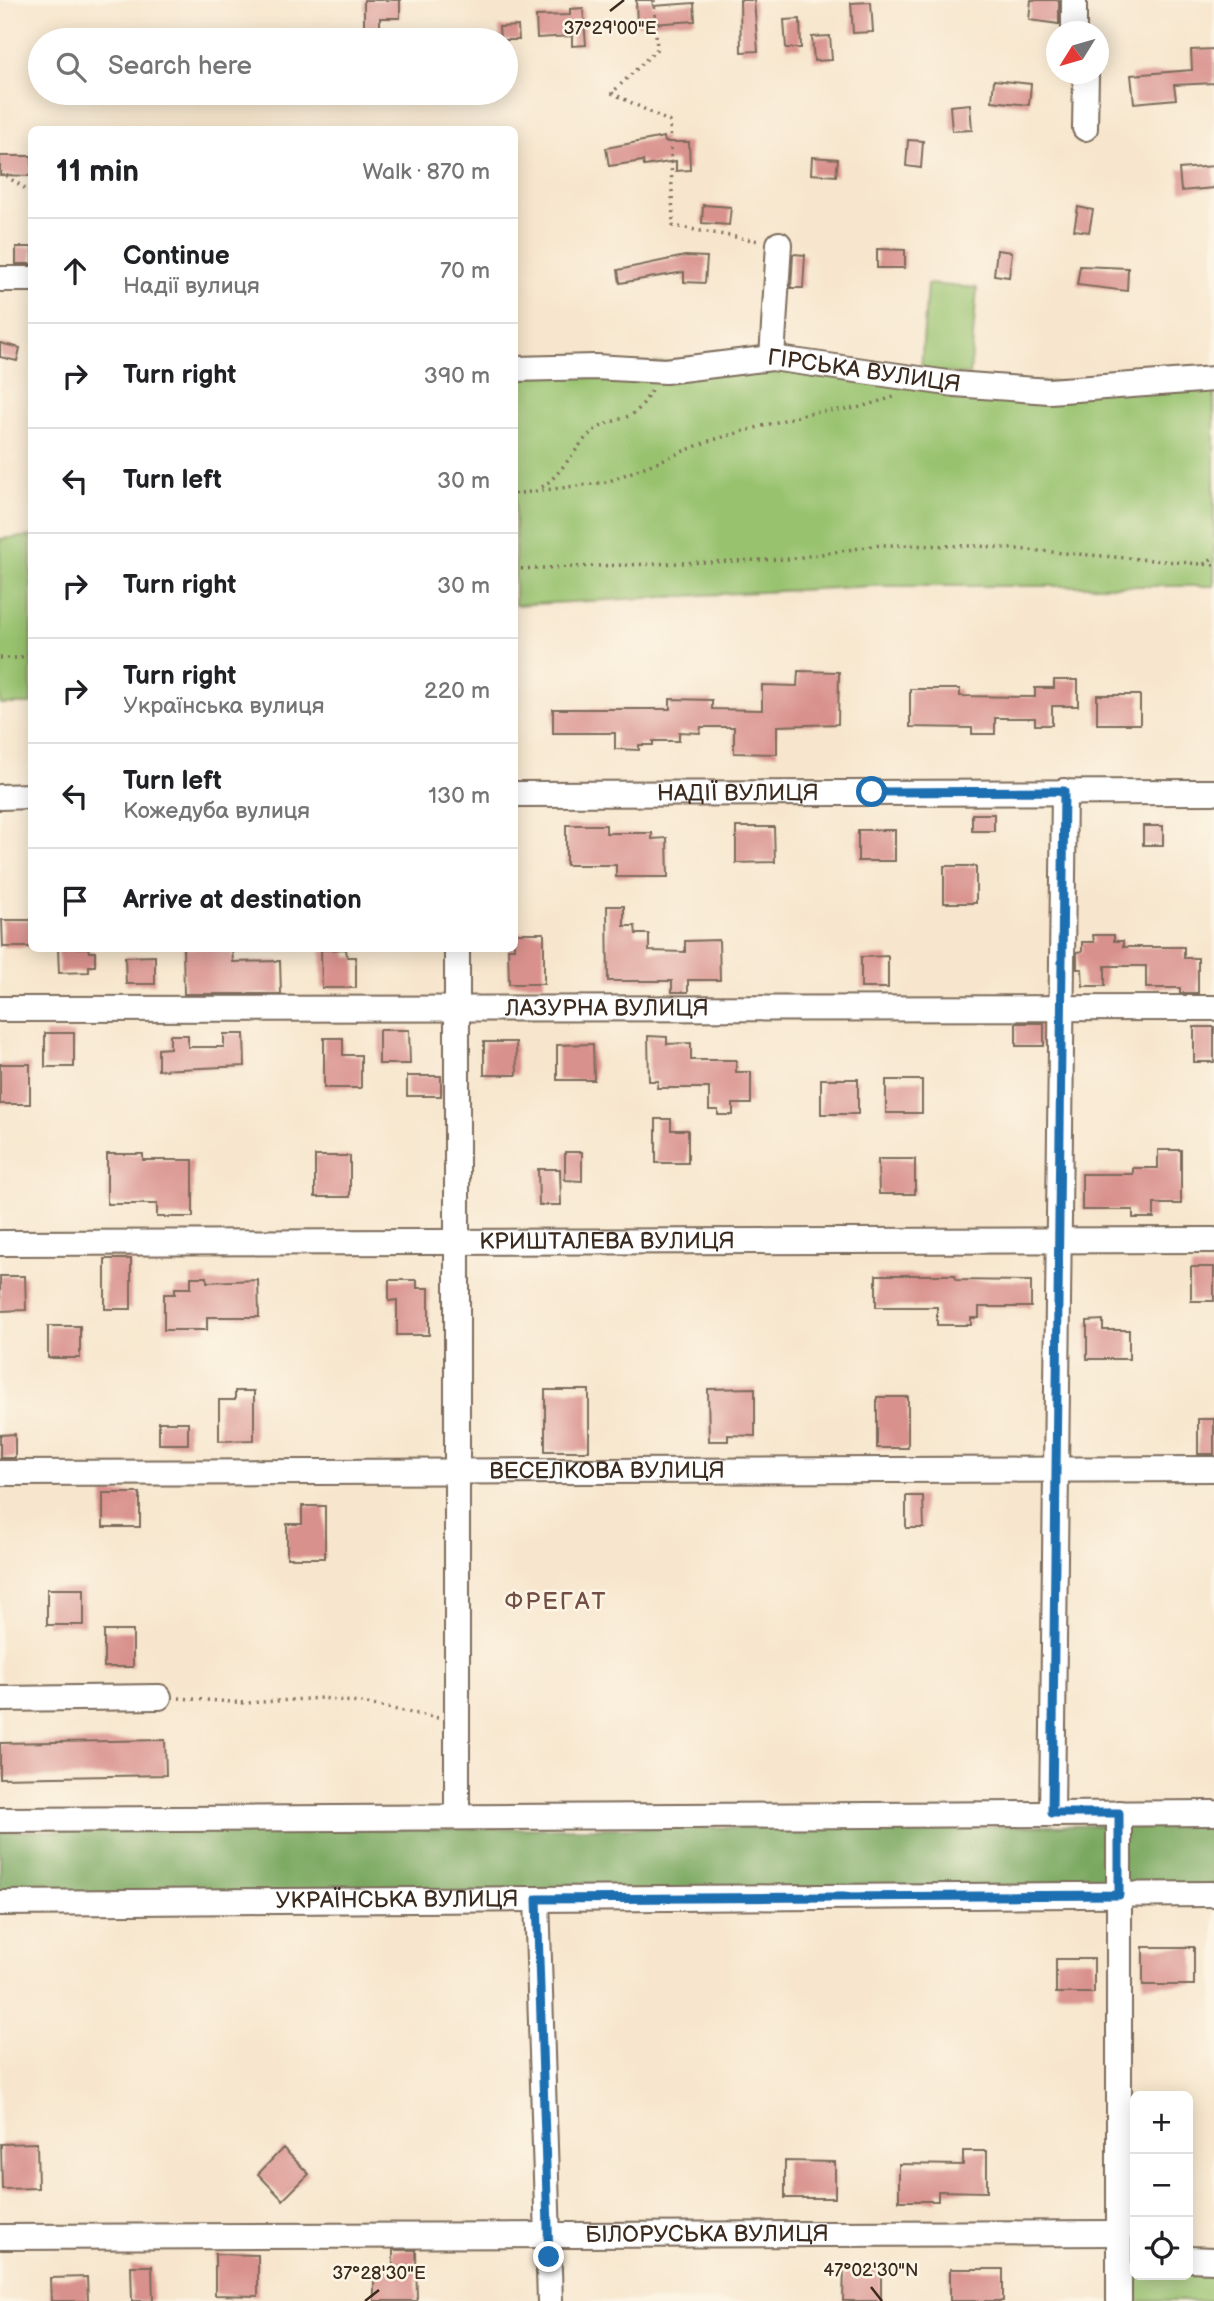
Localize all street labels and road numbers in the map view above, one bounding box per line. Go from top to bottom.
street label: ГІРСЬКА ВУЛИЦЯ [766,344,962,399]
street label: НАДІЇ ВУЛИЦЯ [657,779,819,808]
street label: ЛАЗУРНА ВУЛИЦЯ [504,994,709,1023]
street label: КРИШТАЛЕВА ВУЛИЦЯ [479,1227,735,1256]
street label: ВЕСЕЛКОВА ВУЛИЦЯ [489,1457,725,1485]
street label: УКРАЇНСЬКА ВУЛИЦЯ [275,1885,519,1915]
street label: БІЛОРУСЬКА ВУЛИЦЯ [585,2220,829,2249]

